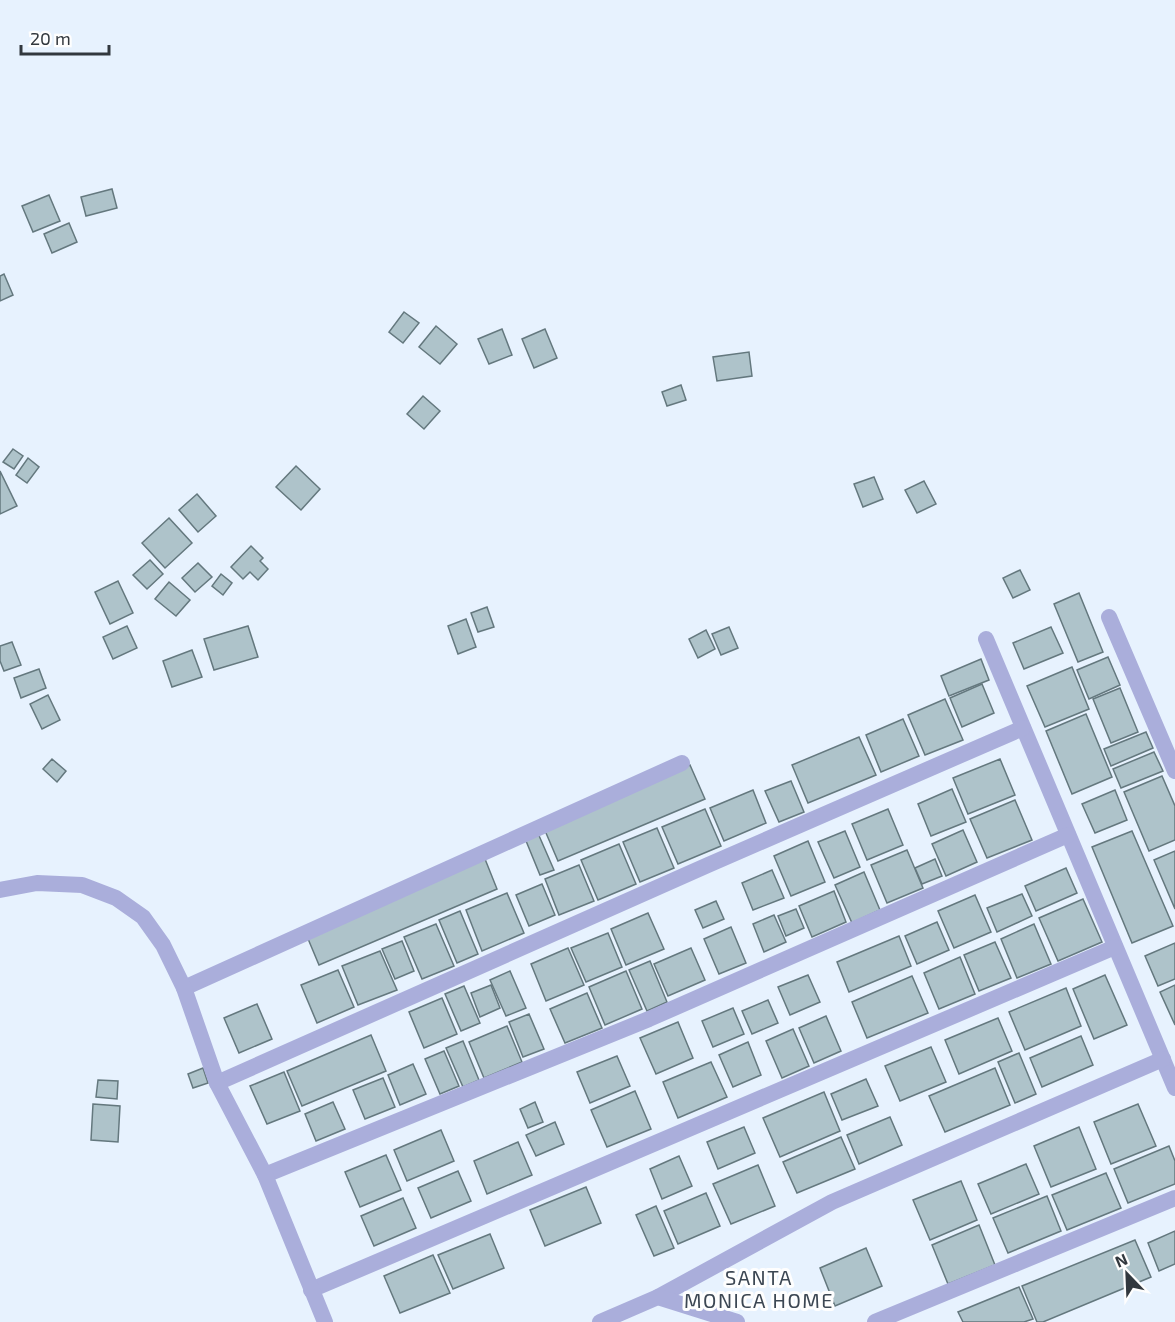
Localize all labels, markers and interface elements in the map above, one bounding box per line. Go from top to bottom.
scale bar [21,18,110,56]
text: 20 m [30,27,71,49]
north arrow [1097,1244,1157,1304]
text: N [1112,1249,1130,1271]
district label: SANTA MONICA HOME [684,1265,834,1312]

